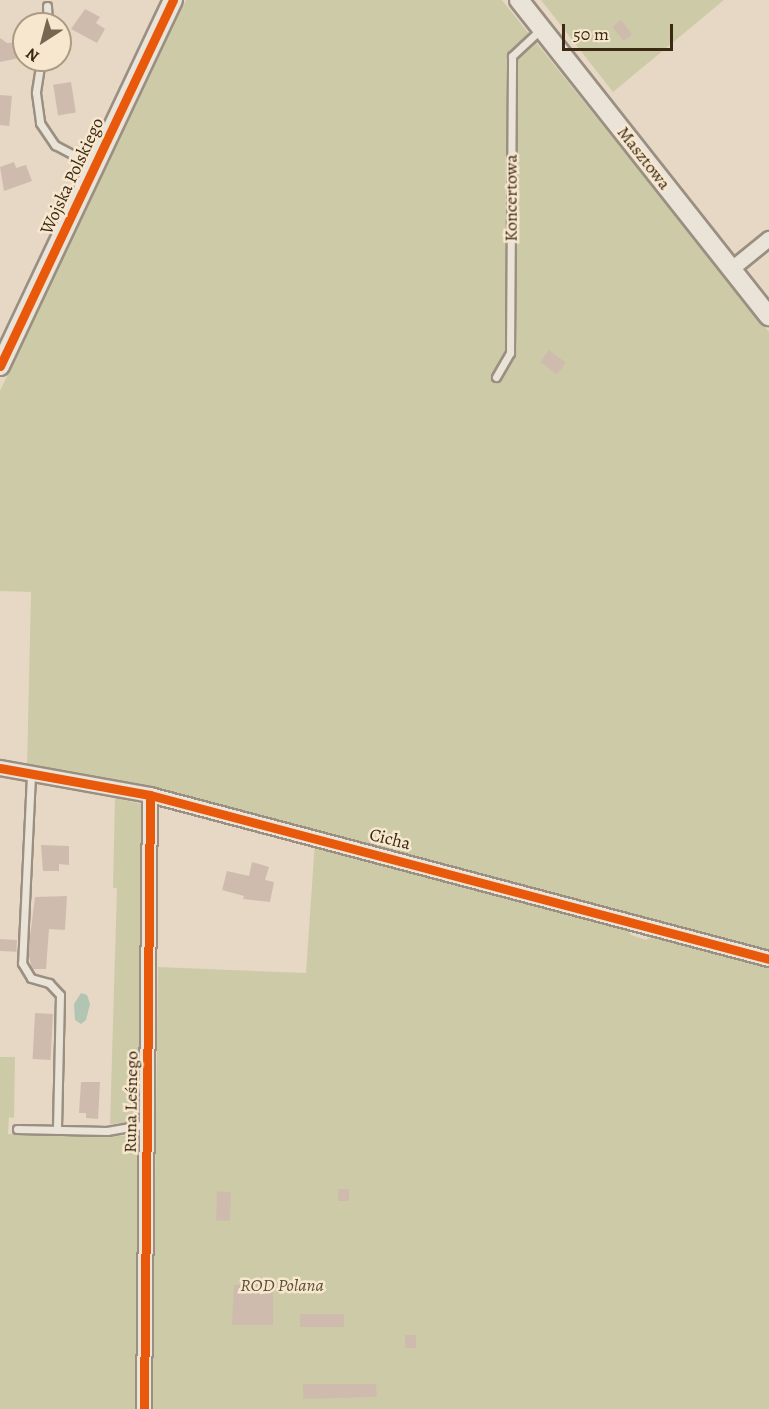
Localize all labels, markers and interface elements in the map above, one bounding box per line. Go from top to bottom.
north arrow [12,12,72,72]
scale bar [565,12,676,50]
text: 50 m [573,22,609,46]
text: N [21,43,44,67]
street label: Wojska Polskiego [36,114,108,238]
street label: Masztowa [613,122,675,194]
street label: Koncertowa [500,154,522,242]
street label: Cicha [367,823,413,855]
street label: Runa Leśnego [119,1051,143,1153]
park label: ROD Polana [240,1274,324,1296]

